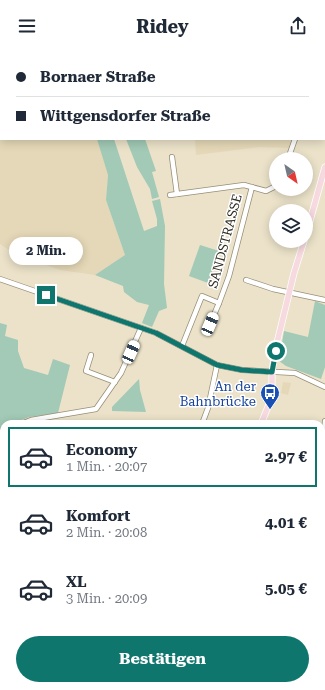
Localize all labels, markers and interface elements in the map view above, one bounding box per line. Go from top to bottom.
icon: menu [16,15,38,37]
icon: share [287,15,309,37]
text: Ridey [136,16,189,37]
text: Bornaer Straße [40,68,156,86]
text: Wittgensdorfer Straße [40,107,211,125]
north arrow [269,152,313,196]
map controls [269,152,313,248]
street label: SANDSTRASSE [205,192,245,290]
button: layers [269,204,313,248]
callout: 2 Min. [9,237,83,265]
text: 2 Min. [26,243,66,258]
route end [37,286,55,304]
car [200,311,220,337]
car [121,339,141,365]
route start [267,342,285,360]
place label: An der Bahnbrücke [180,379,257,409]
bus stop icon: An der Bahnbrücke [259,382,281,410]
icon: car [18,439,54,475]
text: Economy [66,441,137,459]
text: 2.97 € [265,448,307,466]
text: 1 Min. · 20:07 [66,459,147,474]
icon: car [18,505,54,541]
text: Komfort [66,507,130,525]
text: 4.01 € [265,514,307,532]
text: 2 Min. · 20:08 [66,525,147,540]
icon: car [18,571,54,607]
text: XL [66,573,87,591]
text: 5.05 € [265,580,307,598]
text: 3 Min. · 20:09 [66,591,147,606]
button: Bestätigen [16,636,309,682]

